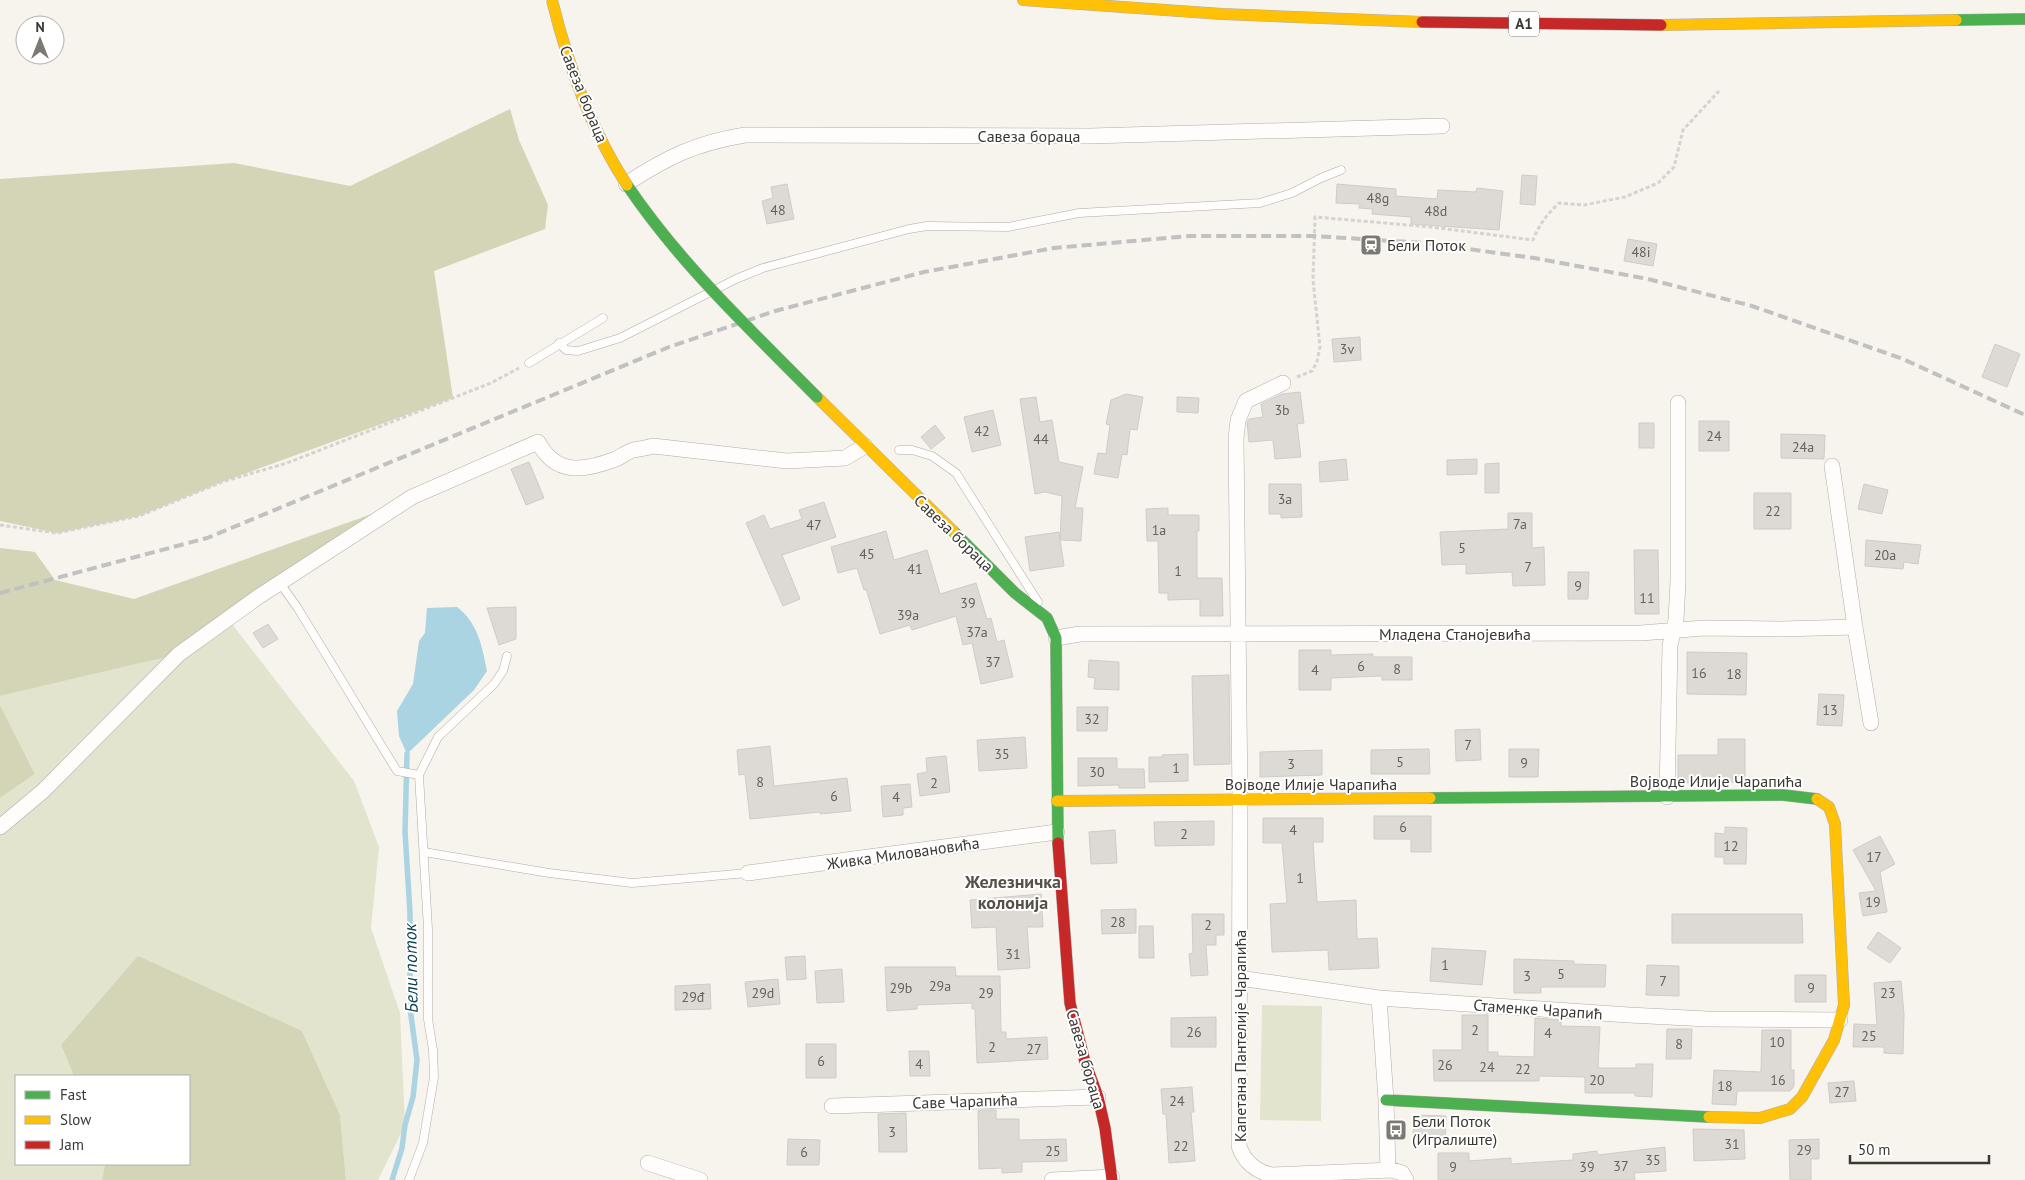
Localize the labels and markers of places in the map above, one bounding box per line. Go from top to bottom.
station icon: Бели Поток [1359,233,1383,257]
place label: Бели Поток [1387,235,1466,255]
place label: Бели Поток (Игралиште) [1412,1111,1497,1149]
bus stop icon: Бели Поток (Игралиште) [1384,1118,1408,1142]

